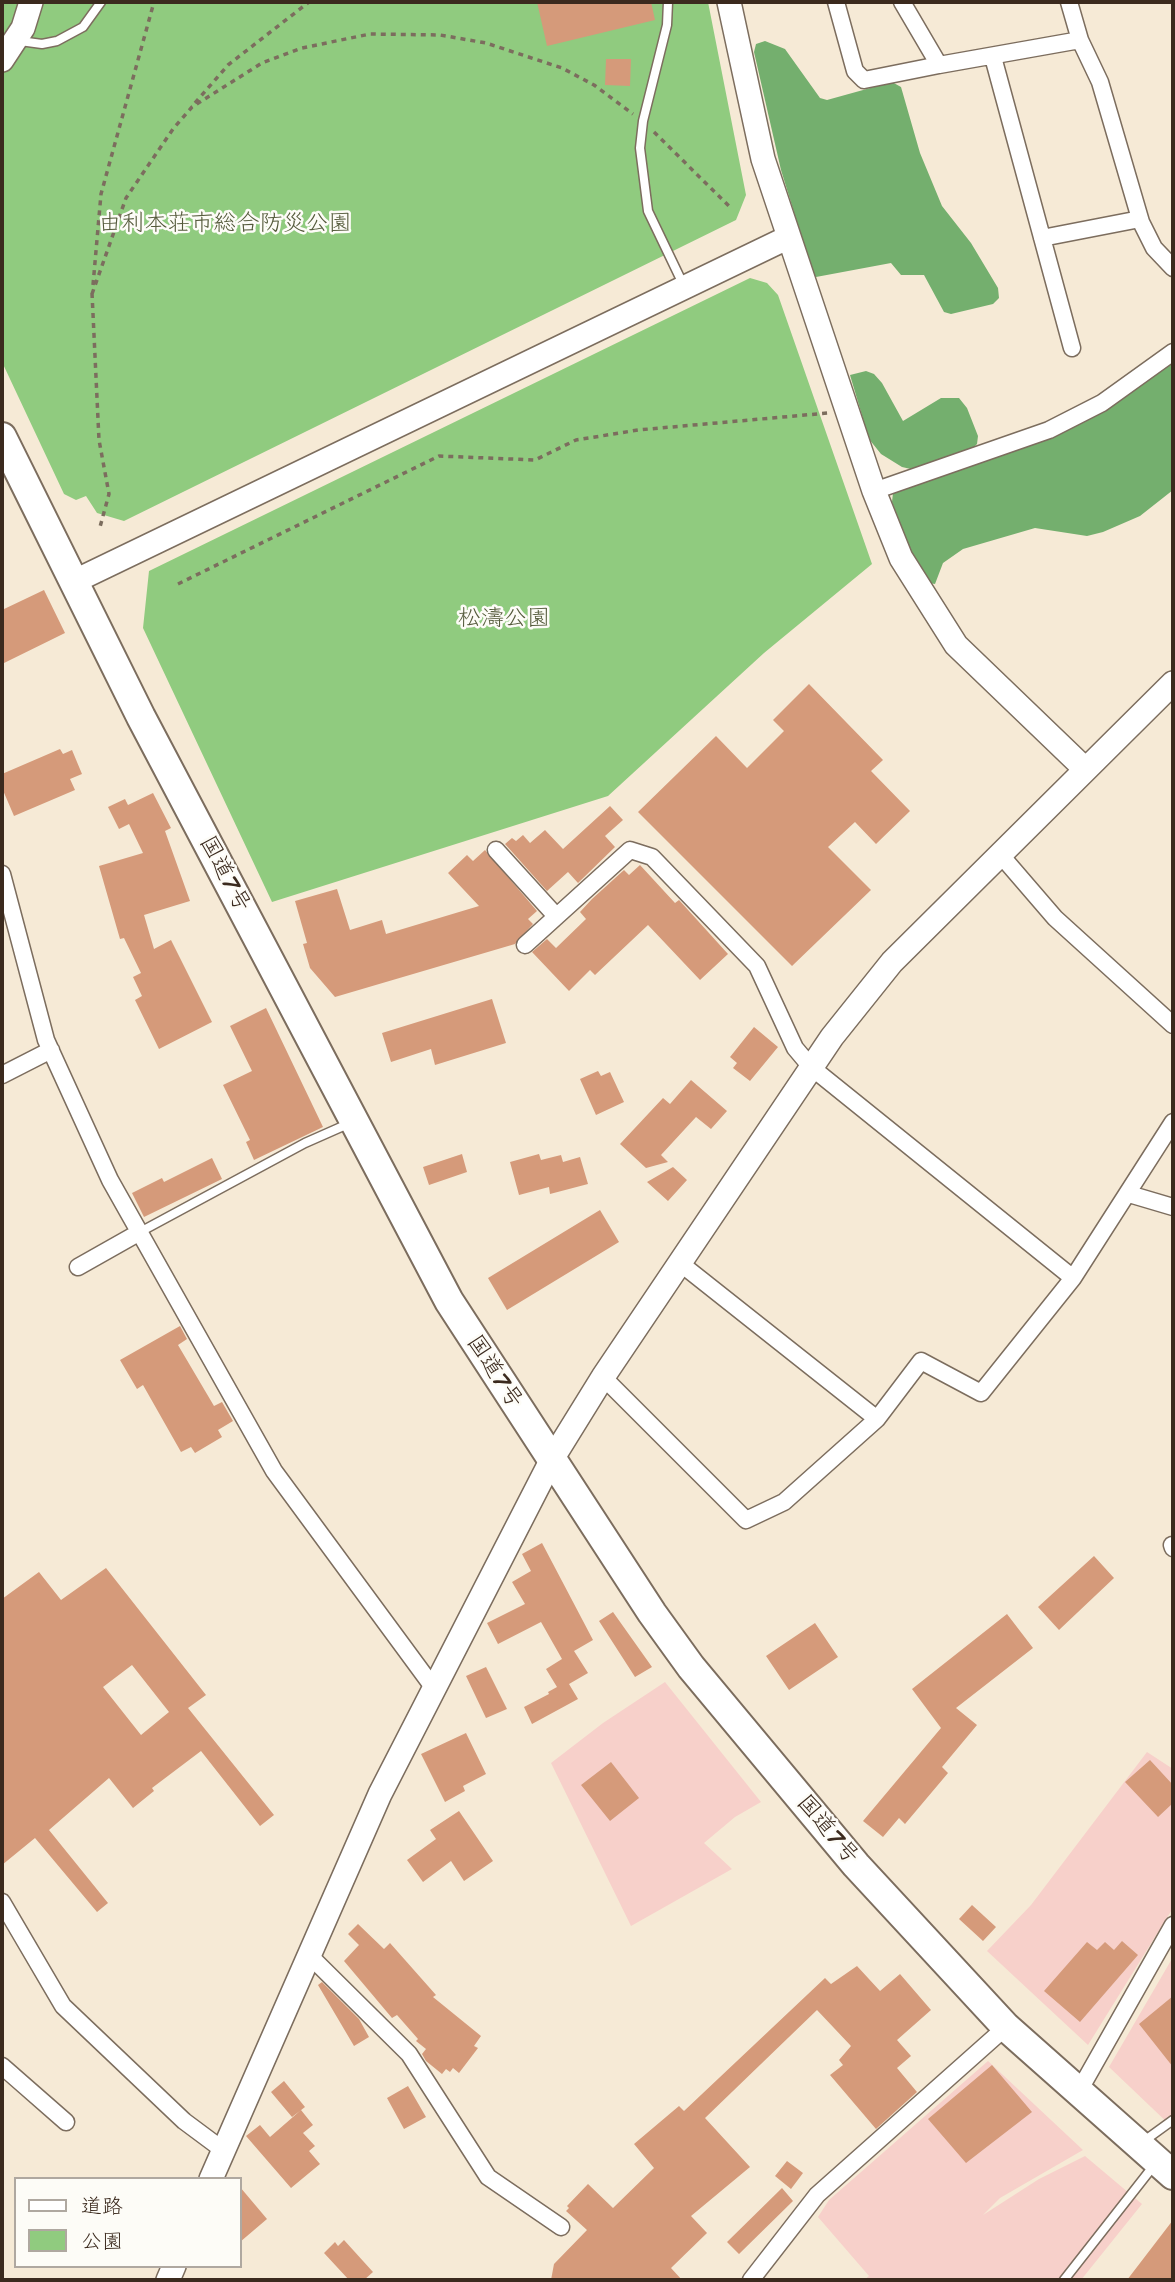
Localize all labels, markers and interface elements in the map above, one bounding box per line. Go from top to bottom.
park label: 由利本荘市総合防災公園 [99,210,351,238]
park label: 松濤公園 [458,605,550,633]
street label: 国道7号 [193,831,255,917]
street label: 国道7号 [460,1330,528,1414]
street label: 国道7号 [790,1790,864,1870]
legend [14,2177,242,2268]
text: 道路 [81,2187,123,2225]
text: 公園 [81,2222,123,2260]

